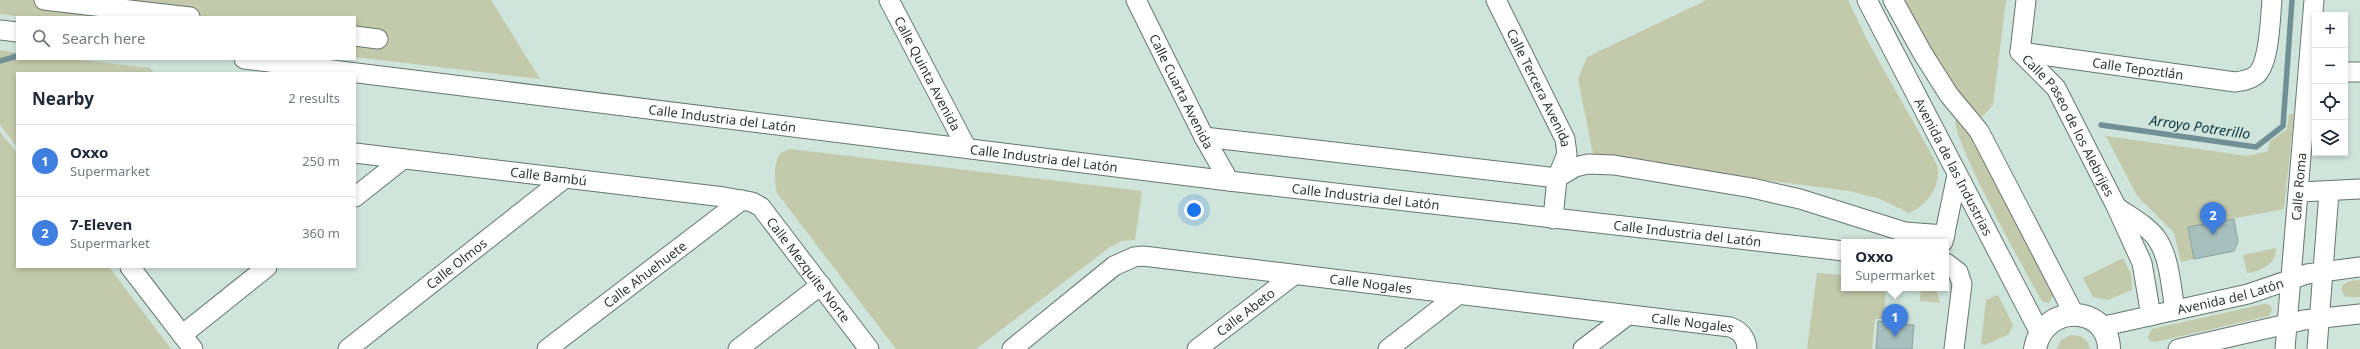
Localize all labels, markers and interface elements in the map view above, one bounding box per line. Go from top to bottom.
map controls [2312,12,2348,156]
button: + [2312,12,2348,48]
street label: Calle Quinta Avenida [890,13,965,134]
search box [16,16,356,60]
street label: Calle Tercera Avenida [1503,26,1575,148]
icon: search [30,27,52,49]
text: Search here [62,28,145,48]
street label: Calle Cuarta Avenida [1145,31,1218,152]
button: − [2312,48,2348,84]
street label: Calle Paseo de los Alebrijes [2018,50,2119,200]
street label: Calle Tepoztlán [2091,53,2185,84]
button: locate [2312,84,2348,120]
text: Nearby [32,87,94,110]
text: 2 results [288,89,340,107]
street label: Avenida de las Industrias [1910,95,1997,239]
street label: Calle Industria del Latón [647,100,797,136]
water label: Arroyo Potrerillo [2148,110,2252,143]
button: layers [2312,120,2348,156]
street label: Calle Industria del Latón [969,140,1119,176]
text: Oxxo [70,142,108,162]
text: 1 [41,152,49,170]
text: 250 m [302,152,340,170]
street label: Calle Roma [2287,152,2310,221]
text: Supermarket [70,162,150,180]
street label: Calle Bambú [509,163,588,190]
street label: Calle Industria del Latón [1291,179,1440,214]
your location [1184,200,1204,220]
pin: 2 [2200,202,2226,235]
street label: Calle Mezquite Norte [763,213,855,326]
text: 7-Eleven [70,214,132,234]
street label: Calle Industria del Latón [1613,216,1762,251]
text: 2 [41,224,49,242]
text: 360 m [302,224,340,242]
text: Supermarket [70,234,150,252]
street label: Calle Olmos [422,234,491,293]
street label: Calle Ahuehuete [599,237,690,312]
popup [1841,239,1949,291]
text: Oxxo [1855,246,1893,266]
text: Supermarket [1855,266,1935,284]
street label: Calle Nogales [1329,270,1413,297]
street label: Avenida del Latón [2176,274,2286,319]
street label: Calle Abeto [1213,284,1279,340]
pin: 1 [1882,304,1908,337]
street label: Calle Nogales [1650,309,1737,337]

